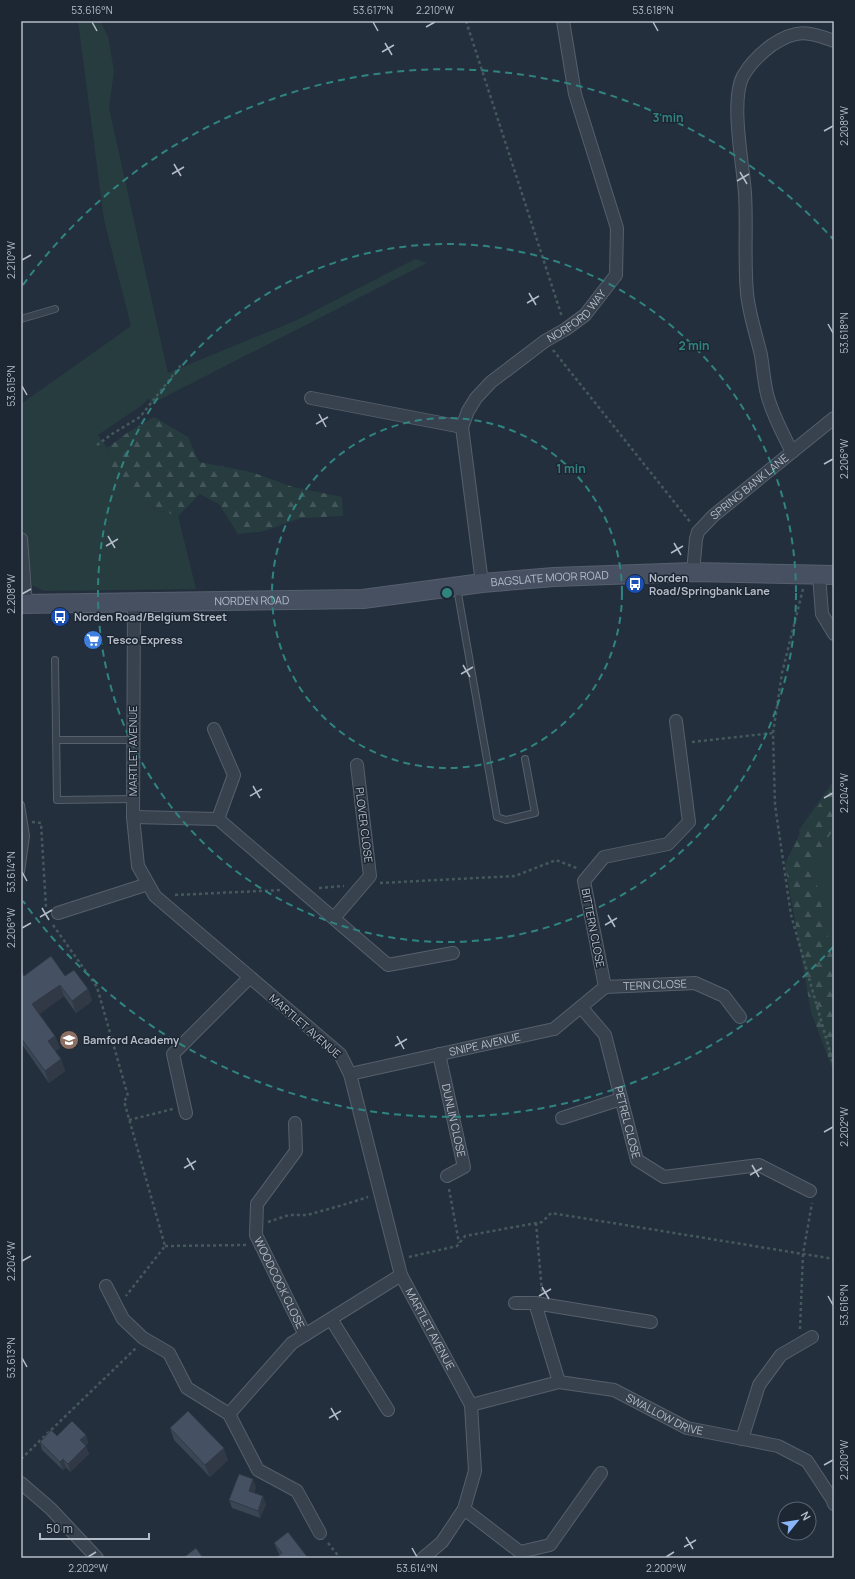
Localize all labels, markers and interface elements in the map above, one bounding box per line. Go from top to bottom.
text: 53.616°N [71,3,113,17]
text: 53.617°N [353,3,393,17]
text: 2.210°W [416,3,455,17]
text: 53.618°N [633,3,674,17]
text: 2.208°W [837,106,851,146]
text: 3 min [652,109,684,126]
text: 2.210°W [4,240,18,279]
street label: NORFORD WAY [544,286,609,345]
text: 53.618°N [837,312,851,353]
text: 2 min [678,337,710,354]
text: 53.615°N [4,365,18,406]
text: 2.206°W [837,438,851,479]
street label: SPRING BANK LANE [707,450,791,522]
text: 1 min [556,460,586,477]
street label: BAGSLATE MOOR ROAD [490,567,609,589]
place label: Norden Road/Springbank Lane [649,570,770,598]
bus stop icon: Norden Road/Springbank Lane [624,573,646,595]
text: 2.208°W [4,574,18,614]
centre of rings [440,586,454,600]
street label: NORDEN ROAD [214,592,290,608]
bus stop icon: Norden Road/Belgium Street [49,606,71,628]
place label: Norden Road/Belgium Street [74,609,227,624]
supermarket icon: Tesco Express [82,629,104,651]
place label: Tesco Express [107,632,183,647]
street label: MARTLET AVENUE [125,706,140,796]
text: 2.204°W [837,772,851,813]
street label: PLOVER CLOSE [352,786,377,864]
text: 53.614°N [4,851,18,893]
street label: BITTERN CLOSE [578,887,609,969]
text: 2.206°W [4,907,18,948]
street label: TERN CLOSE [623,975,687,993]
street label: MARTLET AVENUE [266,990,344,1061]
school or university icon: Bamford Academy [58,1029,80,1051]
street label: SNIPE AVENUE [448,1029,522,1059]
place label: Bamford Academy [83,1032,180,1047]
street label: DUNLIN CLOSE [439,1082,470,1158]
street label: PETREL CLOSE [611,1084,644,1160]
text: 2.202°W [837,1107,851,1147]
street label: WOODCOCK CLOSE [251,1234,309,1331]
text: 2.204°W [4,1240,18,1281]
text: 53.616°N [837,1284,851,1326]
street label: MARTLET AVENUE [402,1285,459,1372]
text: 53.613°N [4,1338,18,1378]
street label: SWALLOW DRIVE [624,1390,704,1438]
text: 2.200°W [837,1439,851,1480]
north arrow [777,1501,817,1541]
text: N [798,1509,815,1523]
scale bar [40,1515,149,1541]
text: 50 m [46,1520,73,1537]
text: 2.202°W [68,1561,108,1575]
text: 53.614°N [396,1561,438,1575]
text: 2.200°W [646,1561,687,1575]

